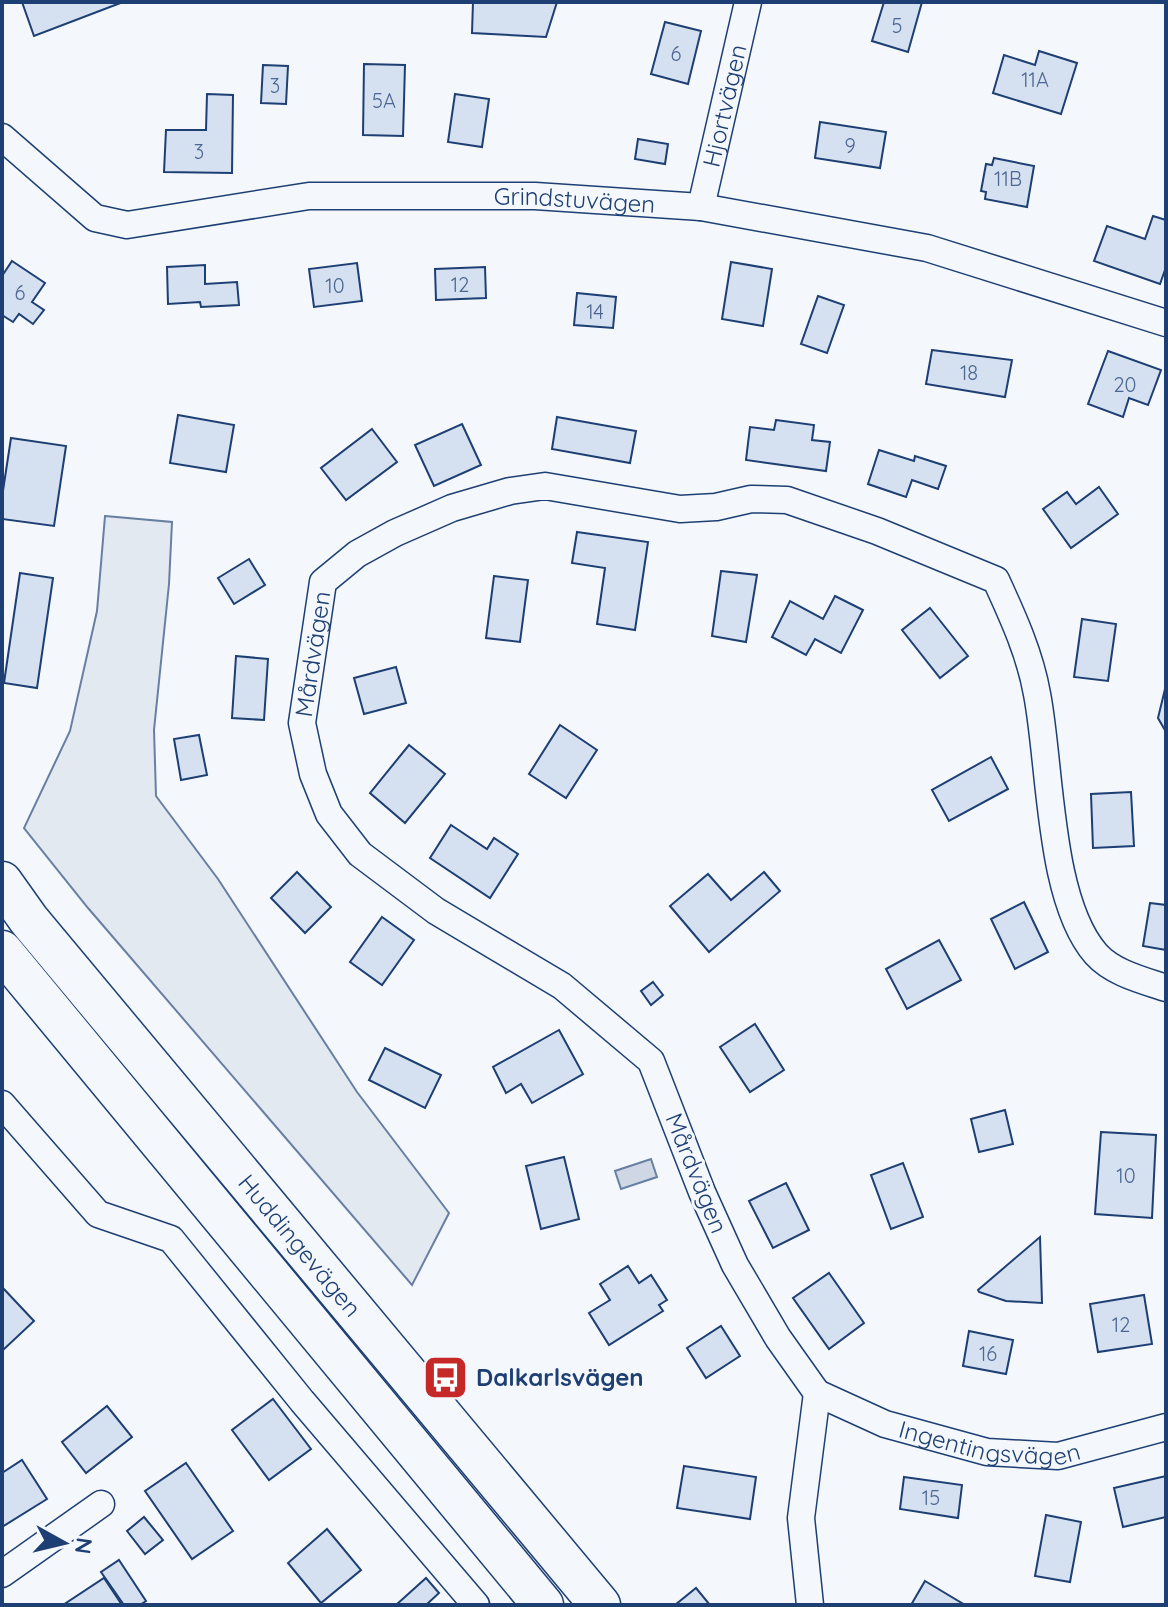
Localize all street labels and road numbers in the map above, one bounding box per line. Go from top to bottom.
street label: Hjortvägen [696,41,753,170]
street label: Grindstuvägen [494,181,656,219]
street label: Mårdvägen [288,589,336,719]
street label: Mårdvägen [659,1109,735,1237]
street label: Huddingevägen [232,1168,368,1322]
street label: Ingentingsvägen [896,1414,1084,1472]

